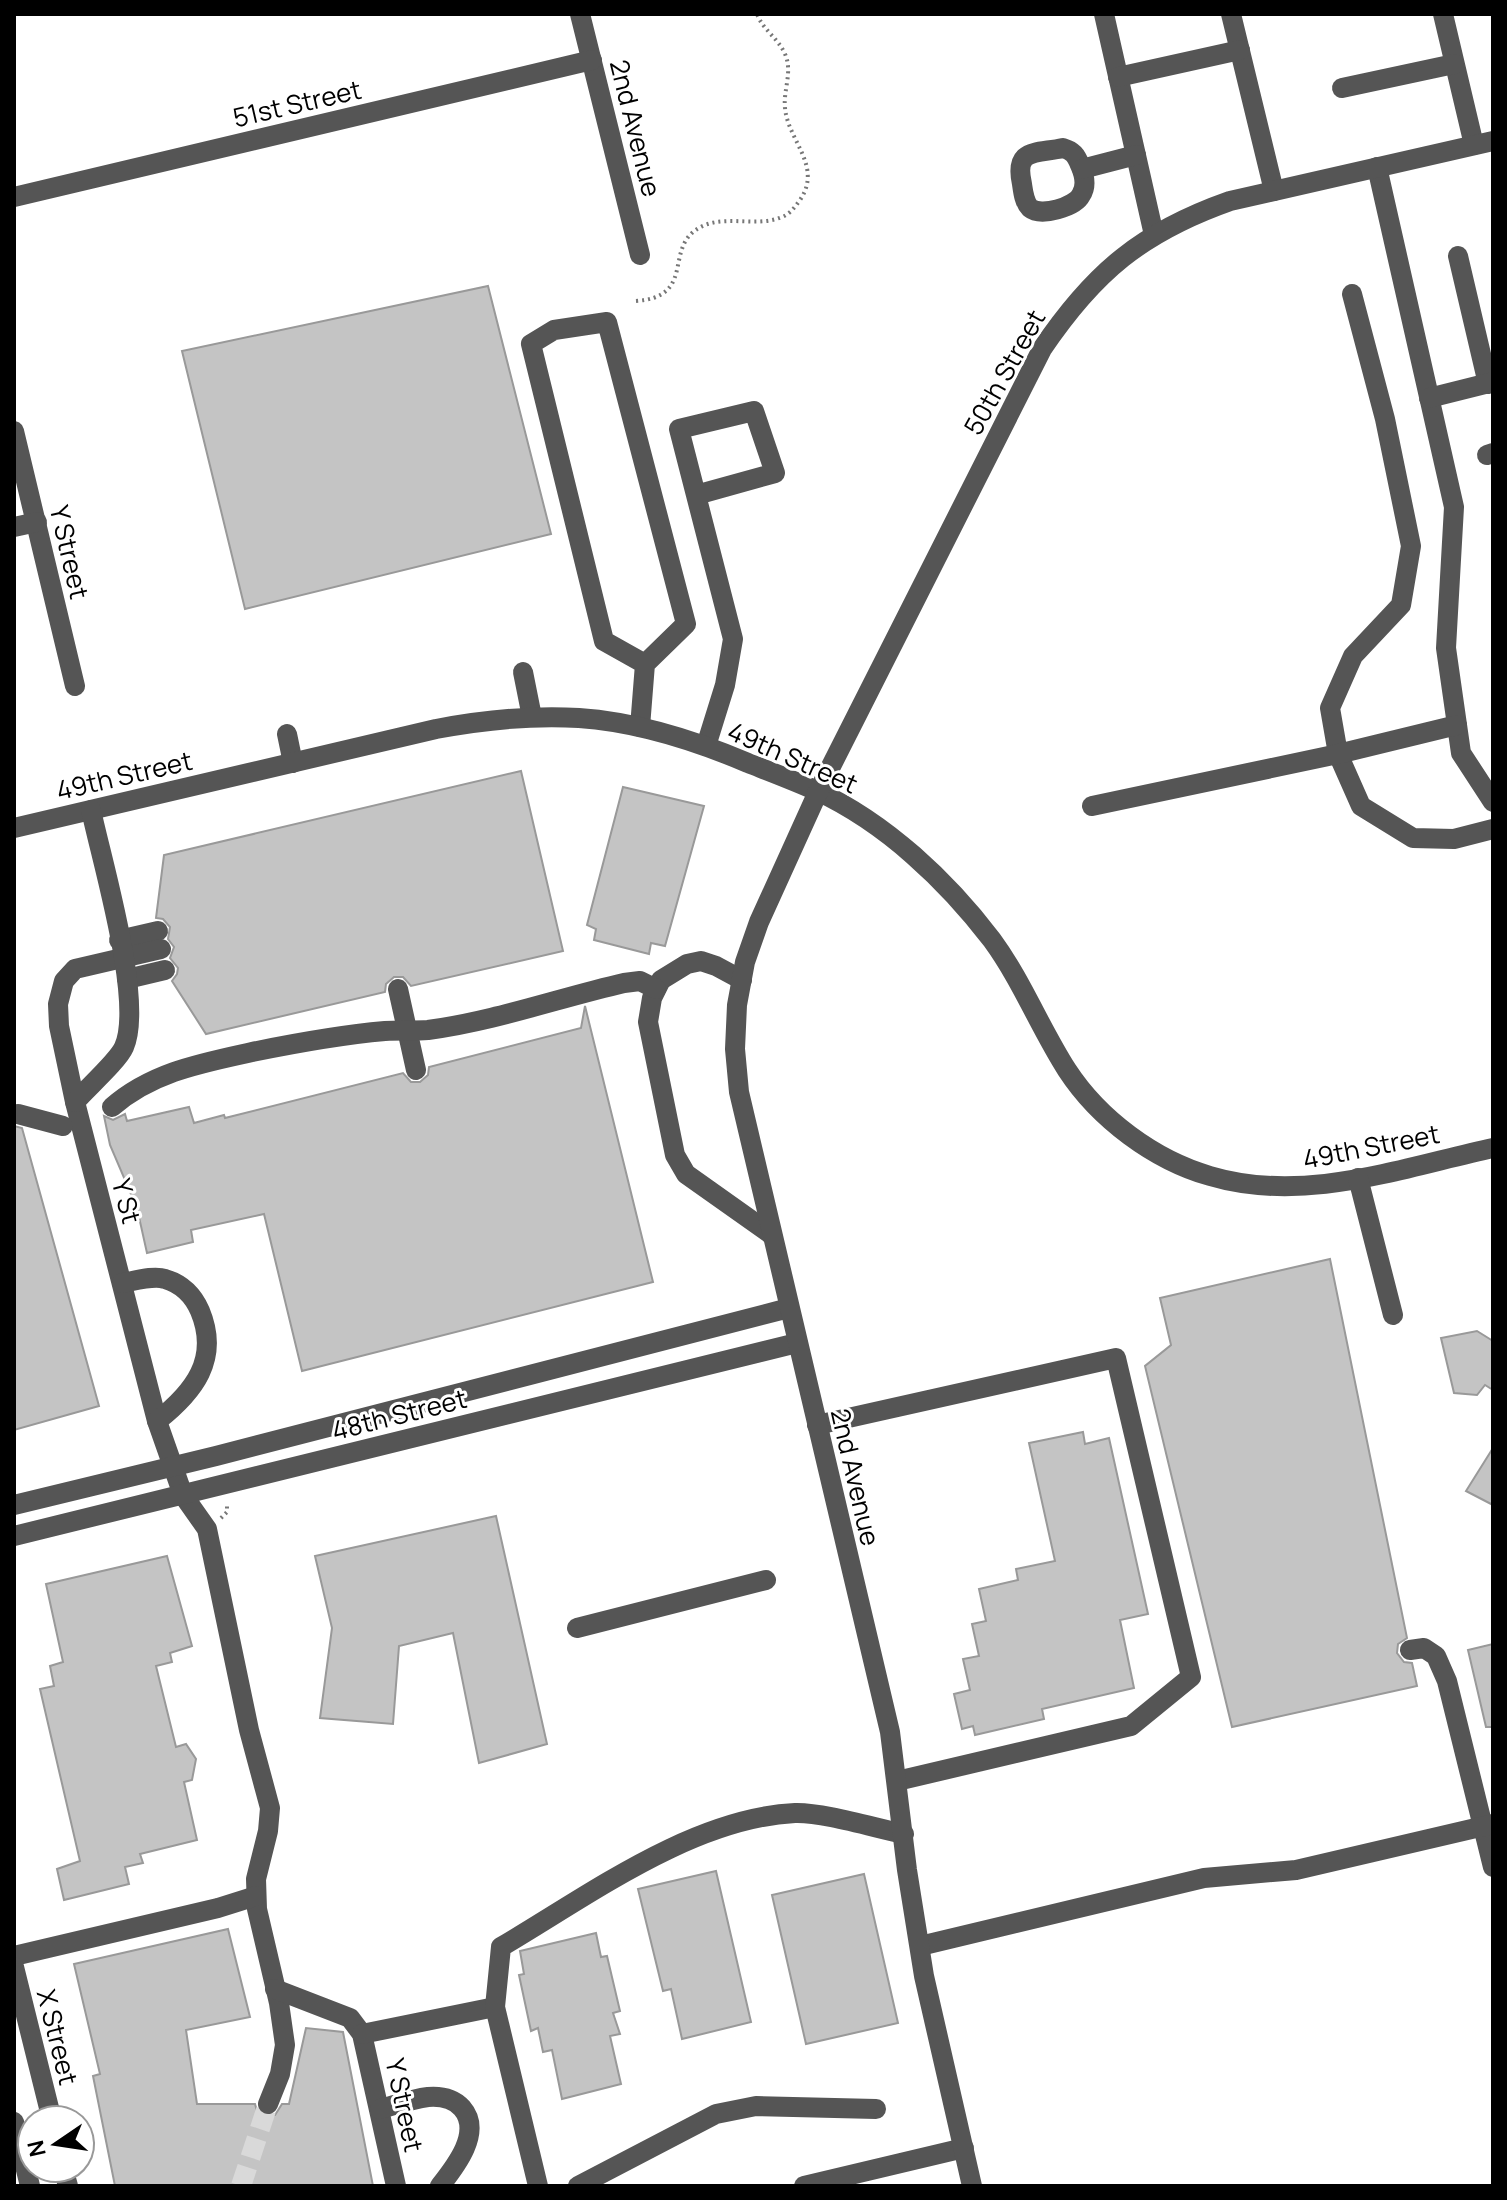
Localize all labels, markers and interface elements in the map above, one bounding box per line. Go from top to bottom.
street label: 2nd Avenue [602,56,670,200]
street label: 51st Street [229,71,365,135]
street label: 50th Street [955,303,1053,441]
street label: Y Street [42,502,98,602]
street label: 49th Street [722,712,864,802]
street label: 49th Street [52,742,196,808]
street label: 49th Street [1300,1115,1442,1177]
street label: Y St [104,1175,150,1227]
street label: 48th Street [328,1380,470,1448]
street label: 2nd Avenue [823,1405,889,1549]
street label: X Street [29,1985,87,2089]
street label: Y Street [378,2055,432,2155]
north arrow [16,2104,96,2184]
text: N [20,2137,53,2160]

